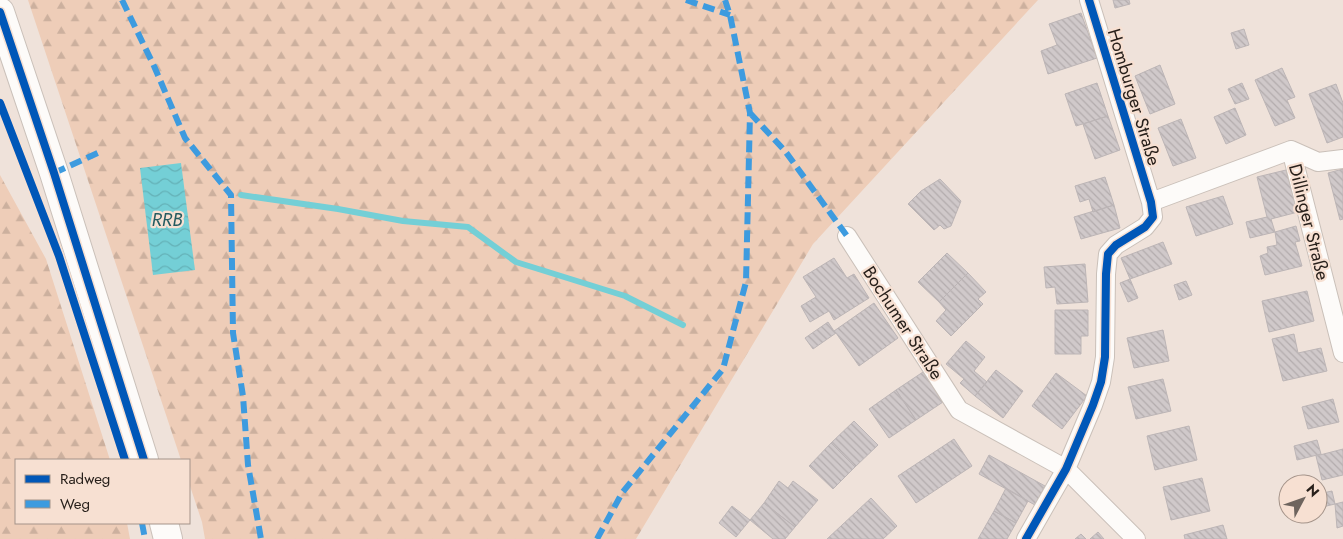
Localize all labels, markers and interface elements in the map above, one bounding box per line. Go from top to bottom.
street label: Homburger Straße [1101,25,1167,169]
street label: Dillinger Straße [1282,161,1336,283]
water label: RRB [152,206,182,233]
street label: Bochumer Straße [857,261,949,385]
legend [15,459,190,524]
text: Radweg [60,468,110,490]
north arrow [1278,474,1328,524]
text: N [1302,480,1324,501]
text: Weg [60,493,90,515]

